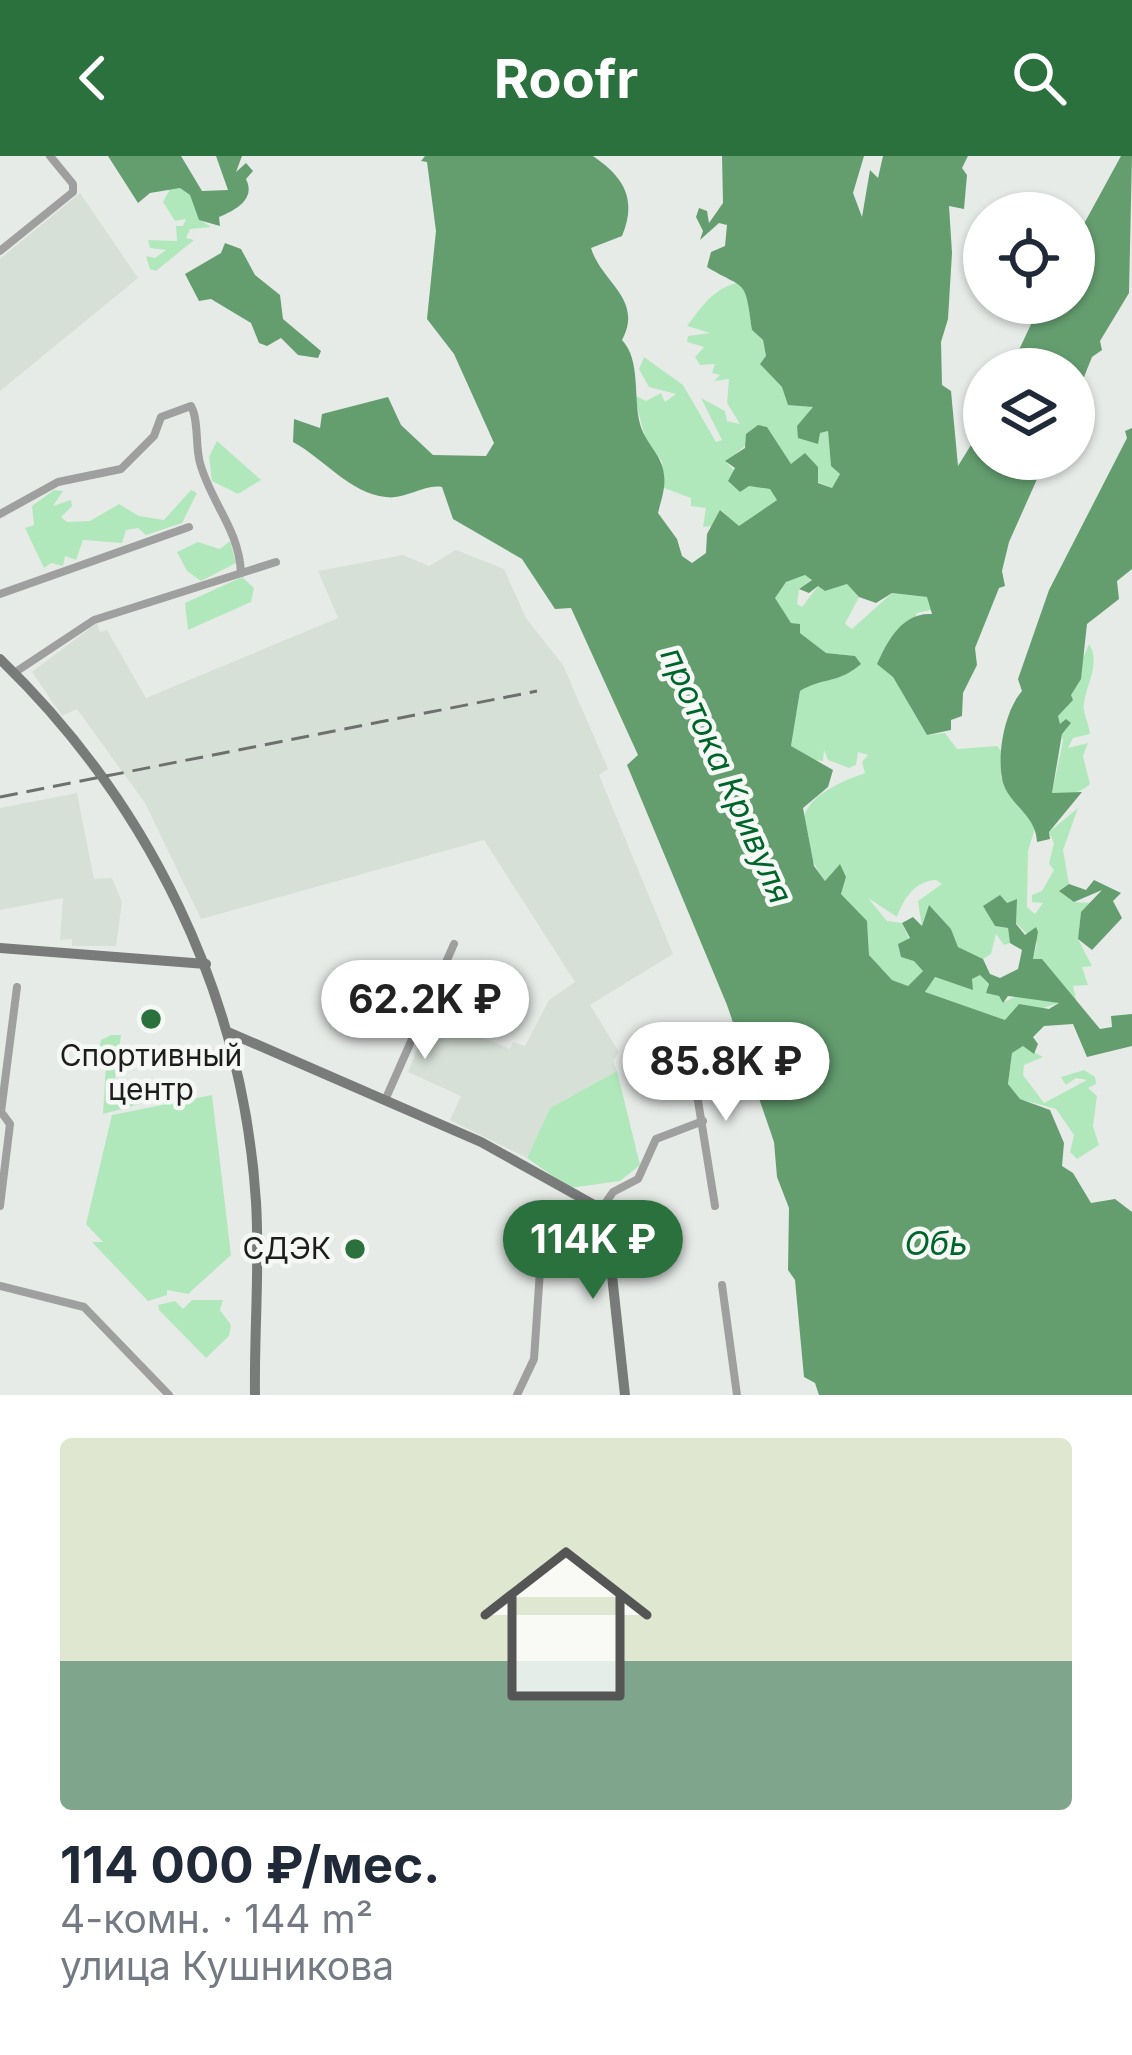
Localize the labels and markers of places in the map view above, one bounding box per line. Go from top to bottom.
pin: 62.2K ₽ [314,960,536,1062]
marker: Спортивный центр [138,1006,164,1032]
pin: 85.8K ₽ [615,1022,837,1124]
place label: Спортивный центр [60,1037,242,1107]
pin: 114K ₽ [495,1200,691,1302]
place label: СДЭК [242,1230,331,1266]
marker: СДЭК [342,1236,368,1262]

